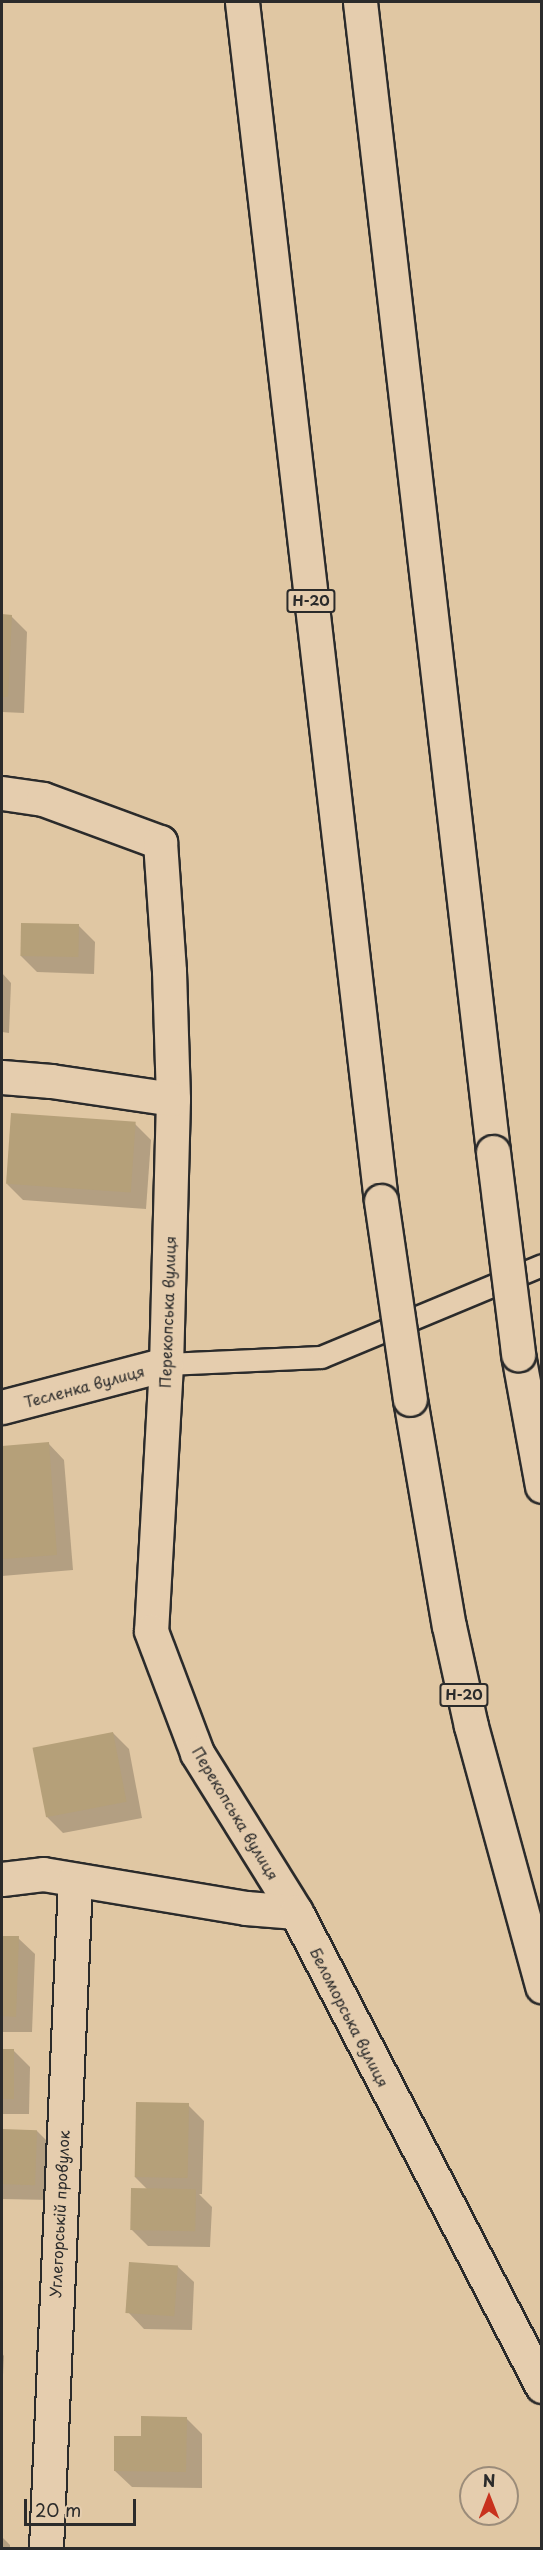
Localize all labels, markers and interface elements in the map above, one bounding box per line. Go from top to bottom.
road number: Н-20 [286,590,336,612]
street label: Перекопська вулиця [155,1235,179,1389]
street label: Тесленка вулиця [21,1361,147,1411]
road number: Н-20 [438,1684,490,1706]
street label: Перекопська вулиця [189,1743,283,1883]
street label: Беломорська вулиця [307,1944,393,2090]
street label: Углегорськiй провулок [46,2130,72,2298]
north arrow [459,2466,519,2526]
text: N [483,2468,495,2492]
scale bar [27,2487,140,2525]
text: 20 m [35,2496,81,2523]

